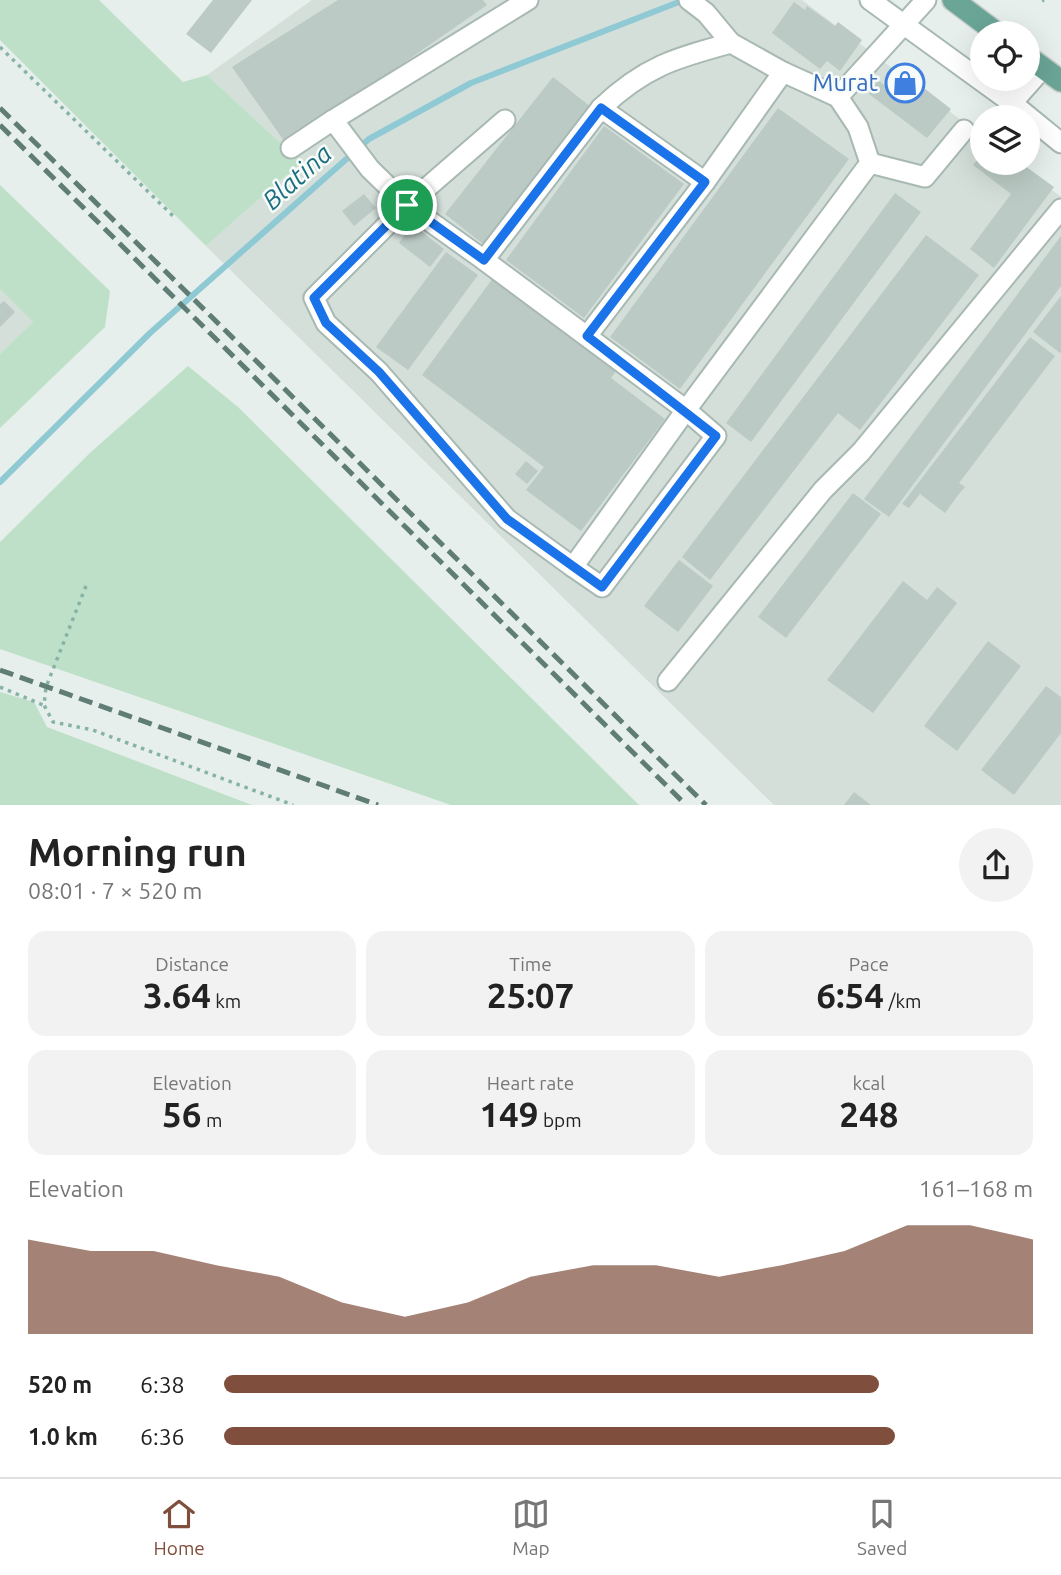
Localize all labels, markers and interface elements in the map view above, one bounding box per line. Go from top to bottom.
map controls [970,21,1040,175]
button: locate [970,21,1040,91]
shop icon: Murat [884,62,926,104]
place label: Murat [813,69,879,96]
button: layers [970,105,1040,175]
water label: Blatina [256,138,337,215]
pin [377,175,437,235]
icon: arrive [388,186,426,224]
button: share [959,828,1033,902]
text: Morning run [28,831,247,873]
text: 08:01 · 7 × 520 m [28,878,202,903]
text: Distance [155,953,229,975]
text: Time [509,953,552,975]
text: Pace [849,953,889,975]
text: 3.64 [143,975,211,1015]
text: 25:07 [487,975,574,1015]
text: 6:54 [816,975,884,1015]
text: km [211,990,241,1012]
text: /km [884,990,921,1012]
text: Elevation [153,1072,232,1094]
text: Heart rate [487,1072,574,1094]
text: kcal [852,1072,885,1094]
text: 56 [162,1094,202,1134]
text: 149 [479,1094,539,1134]
text: 248 [839,1094,898,1134]
text: m [202,1109,222,1131]
text: bpm [539,1109,582,1131]
text: Elevation [28,1176,124,1201]
text: 161–168 m [919,1176,1033,1201]
text: 520 m [28,1372,92,1397]
text: 6:38 [140,1372,185,1397]
text: 1.0 km [28,1424,98,1449]
text: 6:36 [140,1424,185,1449]
tab: Home [154,1495,205,1559]
tab: Map [512,1495,550,1559]
tab: Saved [857,1495,907,1559]

